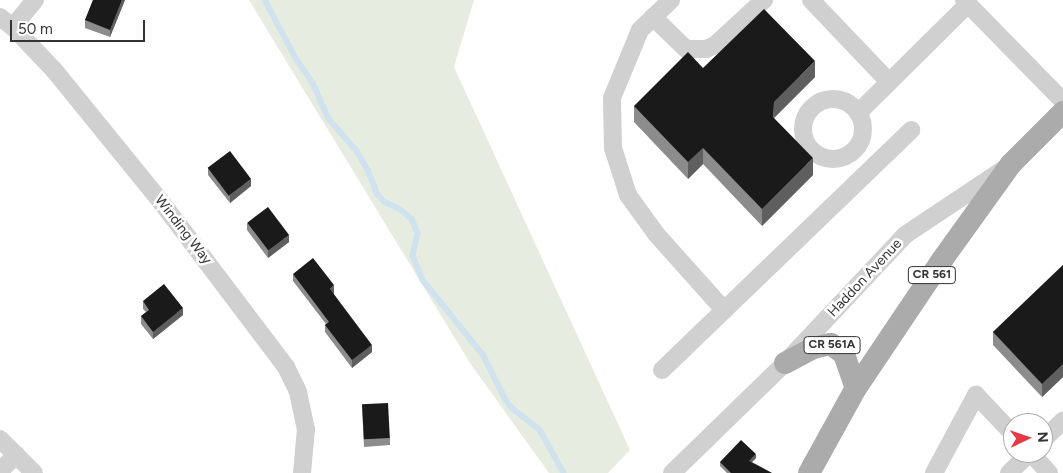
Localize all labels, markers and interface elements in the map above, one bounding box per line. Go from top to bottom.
scale bar [12,10,148,42]
text: 50 m [18,20,53,38]
street label: Winding Way [151,192,215,268]
street label: Haddon Avenue [824,235,906,321]
road number: CR 561 [907,266,957,284]
road number: CR 561A [803,336,861,354]
north arrow [1003,413,1053,463]
text: N [1034,431,1051,443]

